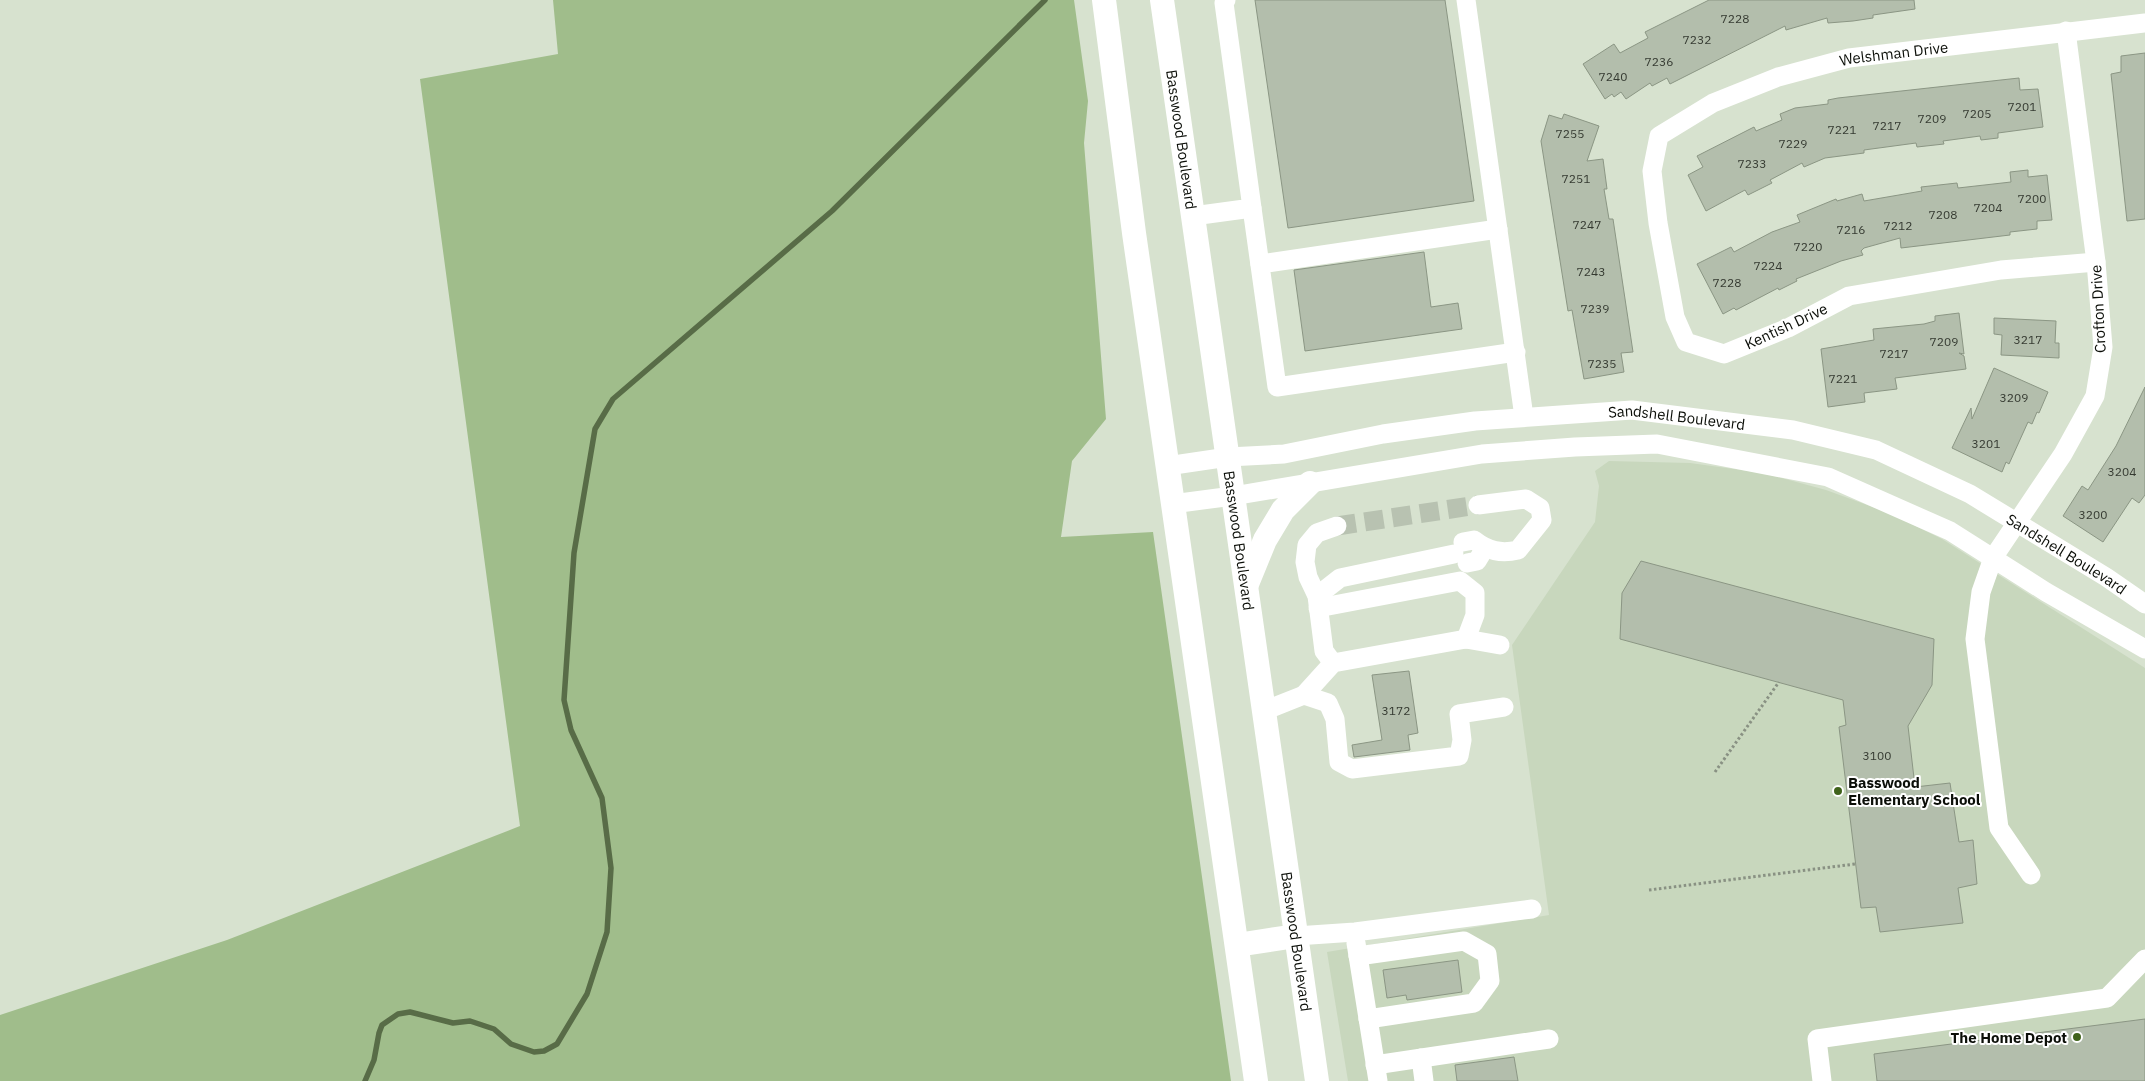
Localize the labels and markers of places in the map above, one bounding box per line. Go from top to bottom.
place label: Basswood Elementary School [1848,773,1981,809]
marker: Basswood Elementary School [1832,785,1844,797]
place label: The Home Depot [1951,1028,2067,1047]
marker: The Home Depot [2071,1031,2083,1043]

